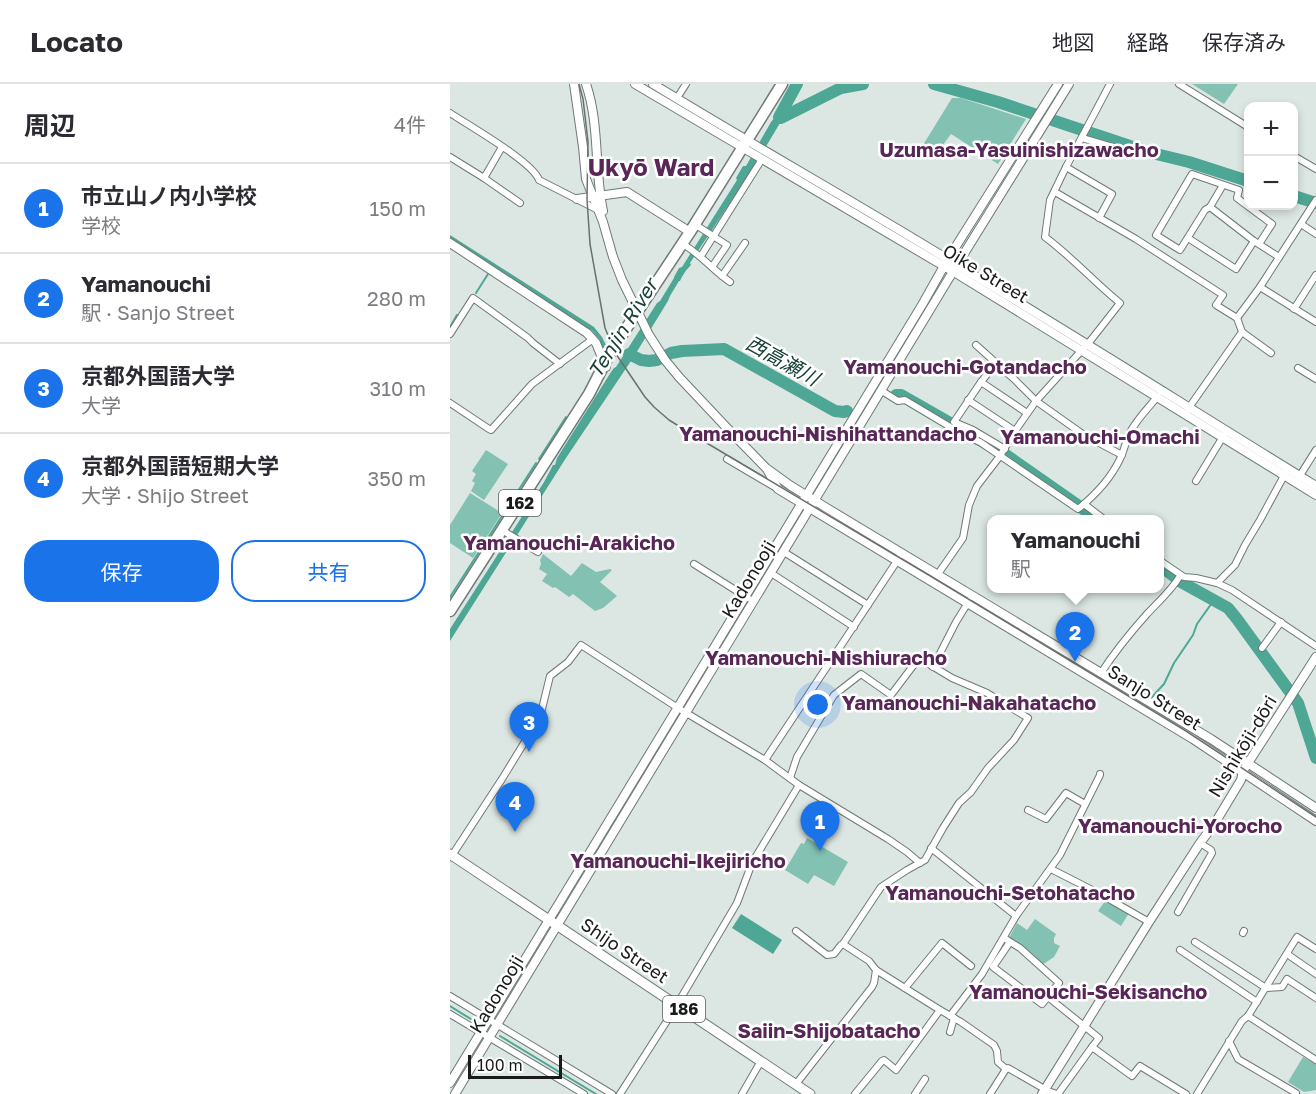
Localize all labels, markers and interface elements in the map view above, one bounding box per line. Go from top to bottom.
text: Locato [30,25,123,58]
text: 地図 [1052,29,1094,55]
text: 経路 [1127,29,1169,55]
text: 保存済み [1202,29,1286,55]
map controls [1244,102,1298,210]
button: + [1244,102,1298,156]
text: 周辺 [24,110,76,141]
text: 4件 [394,112,426,136]
district label: Uzumasa-Yasuinishizawacho [879,137,1159,161]
district label: Ukyō Ward [588,152,714,181]
button: − [1244,156,1298,210]
text: 市立山ノ内小学校 [81,182,257,209]
text: 1 [38,196,49,220]
text: 150 m [370,196,426,220]
text: 学校 [81,213,121,237]
street label: Oike Street [939,239,1033,307]
text: Yamanouchi [81,270,211,297]
water label: Tenjin River [582,272,664,382]
text: 2 [37,286,50,310]
text: 280 m [367,286,426,310]
text: 駅 · Sanjo Street [81,300,235,324]
water label: 西高瀬川 [742,330,826,391]
district label: Yamanouchi-Gotandacho [843,354,1087,378]
text: 京都外国語大学 [81,362,235,389]
text: 3 [37,376,50,400]
text: 310 m [370,376,426,400]
text: 大学 [81,393,121,417]
district label: Yamanouchi-Nishihattandacho [679,421,977,445]
district label: Yamanouchi-Omachi [1000,424,1200,448]
text: 京都外国語短期大学 [81,452,279,479]
text: 4 [37,466,50,490]
text: 350 m [368,466,426,490]
text: 大学 · Shijo Street [81,483,249,507]
road number: 162 [499,490,541,516]
popup [987,515,1164,593]
text: Yamanouchi [1011,526,1141,553]
district label: Yamanouchi-Arakicho [463,530,675,554]
street label: Kadonooji [716,536,780,622]
button: 保存 [24,540,219,602]
button: 共有 [231,540,426,602]
text: 駅 [1011,556,1031,580]
pin: 2 [1056,612,1094,662]
district label: Yamanouchi-Nishiuracho [705,645,947,669]
street label: Sanjo Street [1104,660,1206,734]
your location [803,690,832,719]
district label: Yamanouchi-Nakahatacho [842,690,1096,714]
street label: Nishikōji-dōri [1203,691,1281,801]
pin: 3 [510,702,548,752]
pin: 4 [496,782,534,832]
pin: 1 [800,802,839,851]
district label: Yamanouchi-Yorocho [1078,813,1282,837]
district label: Yamanouchi-Ikejiricho [570,848,786,872]
district label: Yamanouchi-Setohatacho [885,880,1135,904]
street label: Shijo Street [577,913,673,987]
street label: Kadonooji [464,951,528,1037]
district label: Yamanouchi-Sekisancho [969,979,1207,1003]
road number: 186 [663,996,705,1022]
district label: Saiin-Shijobatacho [737,1018,921,1042]
scale bar [468,1052,562,1080]
text: 100 m [477,1055,523,1075]

